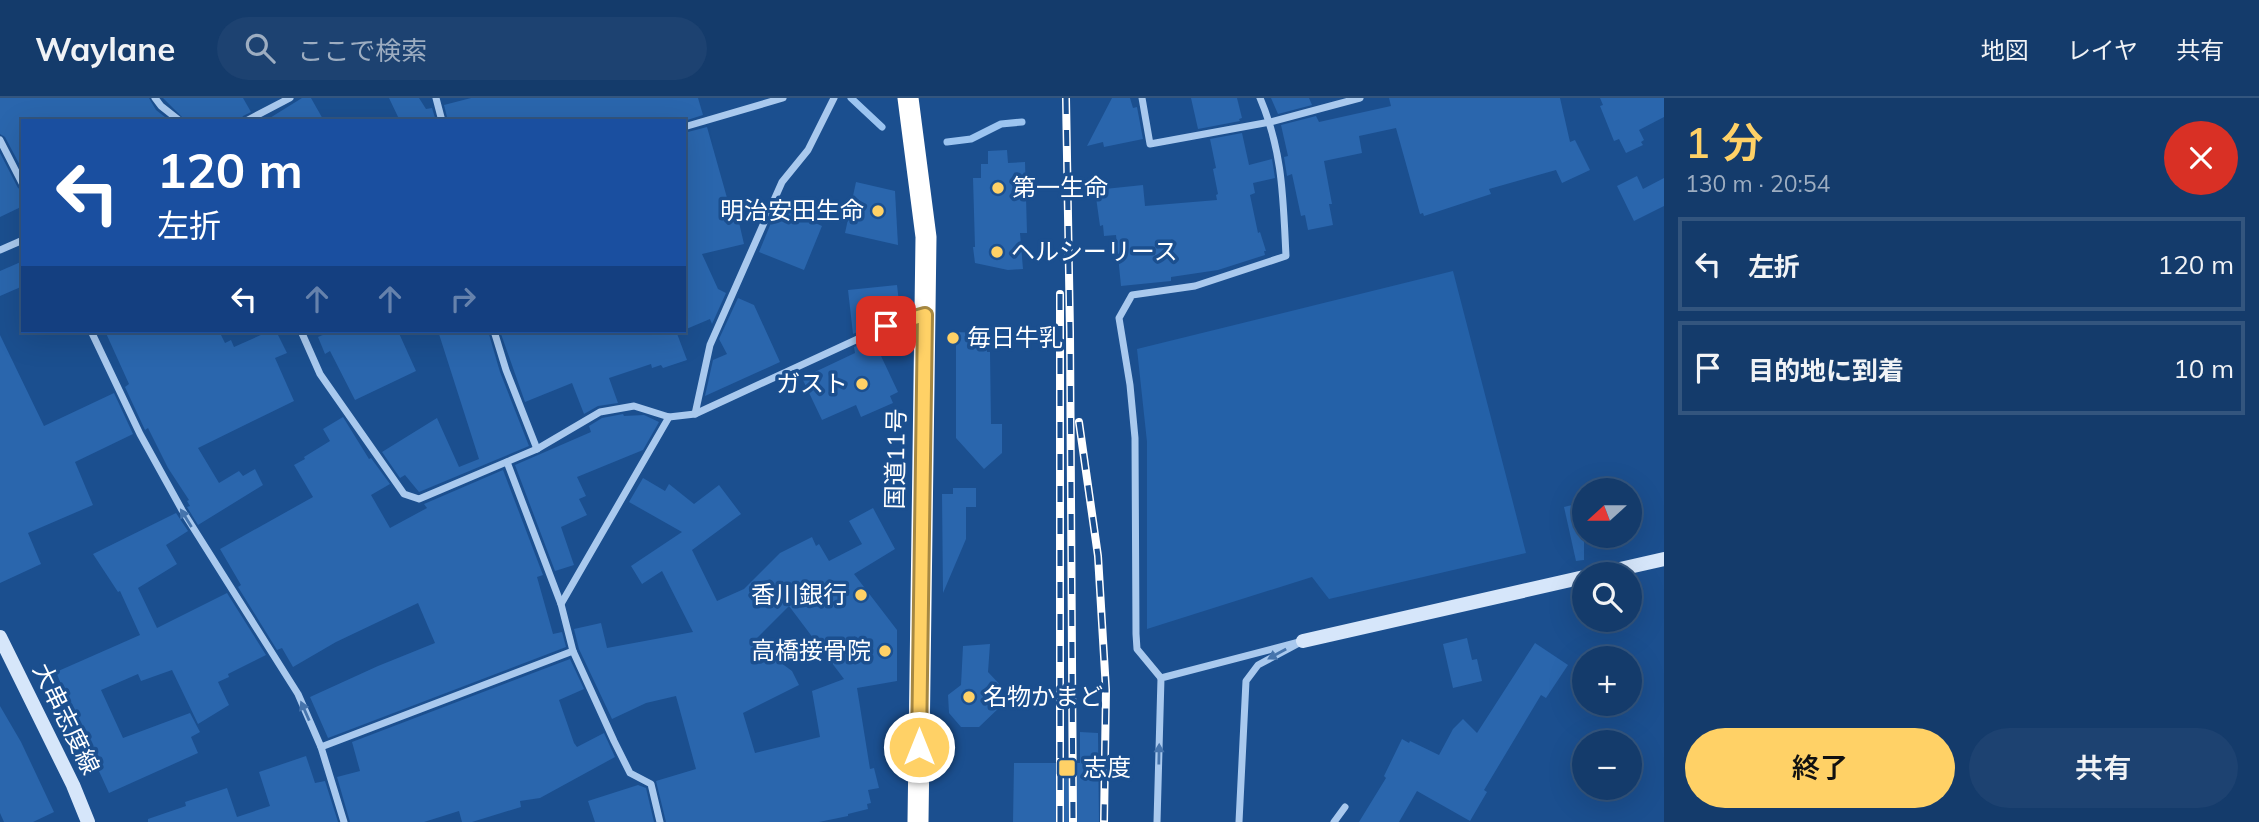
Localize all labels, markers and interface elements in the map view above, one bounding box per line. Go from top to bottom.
search box [217,17,707,80]
text: Waylane [35,28,175,69]
icon: search [241,29,279,67]
text: ここで検索 [297,34,427,67]
text: 地図 [1981,35,2029,65]
text: レイヤ [2067,35,2138,65]
text: 共有 [2176,35,2224,65]
text: 1 分 [1685,116,1763,169]
button: close [2164,121,2238,195]
text: 120 m [157,139,303,200]
icon: left [42,147,133,238]
text: 130 m · 20:54 [1685,169,1830,198]
place label: 第一生命 [1012,172,1108,202]
marker: 第一生命 [990,180,1006,196]
place label: 明治安田生命 [720,195,864,225]
marker: 明治安田生命 [870,203,886,219]
text: 左折 [157,205,221,245]
place label: ヘルシーリース [1011,236,1178,266]
marker: ヘルシーリース [989,244,1005,260]
icon: left [1689,245,1727,283]
text: 120 m [2158,248,2234,281]
text: 左折 [1748,250,1800,283]
icon: left [225,280,263,318]
icon: ahead [298,280,336,318]
icon: ahead [371,280,409,318]
icon: right [444,280,482,318]
pin [856,296,916,356]
icon: arrive [867,307,905,345]
place label: 毎日牛乳 [967,322,1063,352]
marker: 毎日牛乳 [945,330,961,346]
icon: arrive [1689,349,1727,387]
text: 10 m [2173,352,2234,385]
text: 目的地に到着 [1748,354,1904,387]
place label: ガスト [776,368,848,398]
marker: ガスト [854,376,870,392]
street label: 国道11号 [879,408,911,510]
north arrow [1572,478,1642,548]
map controls [1572,478,1642,800]
one-way arrow [180,508,193,527]
button: search [1572,562,1642,632]
place label: 香川銀行 [751,579,847,609]
marker: 香川銀行 [853,587,869,603]
place label: 高橋接骨院 [751,635,871,665]
marker: 高橋接骨院 [877,643,893,659]
button: + [1572,646,1642,716]
one-way arrow [1268,648,1287,660]
street label: 大串志度線 [27,658,107,779]
place label: 名物かまど [983,681,1103,711]
marker: 名物かまど [961,689,977,705]
one-way arrow [299,701,310,722]
position arrow [882,710,956,784]
button: 終了 [1685,728,1955,808]
button: 共有 [1969,728,2238,808]
button: − [1572,730,1642,800]
one-way arrow [1153,743,1165,765]
place label: 志度 [1083,752,1131,782]
marker: 志度 [1057,758,1077,778]

